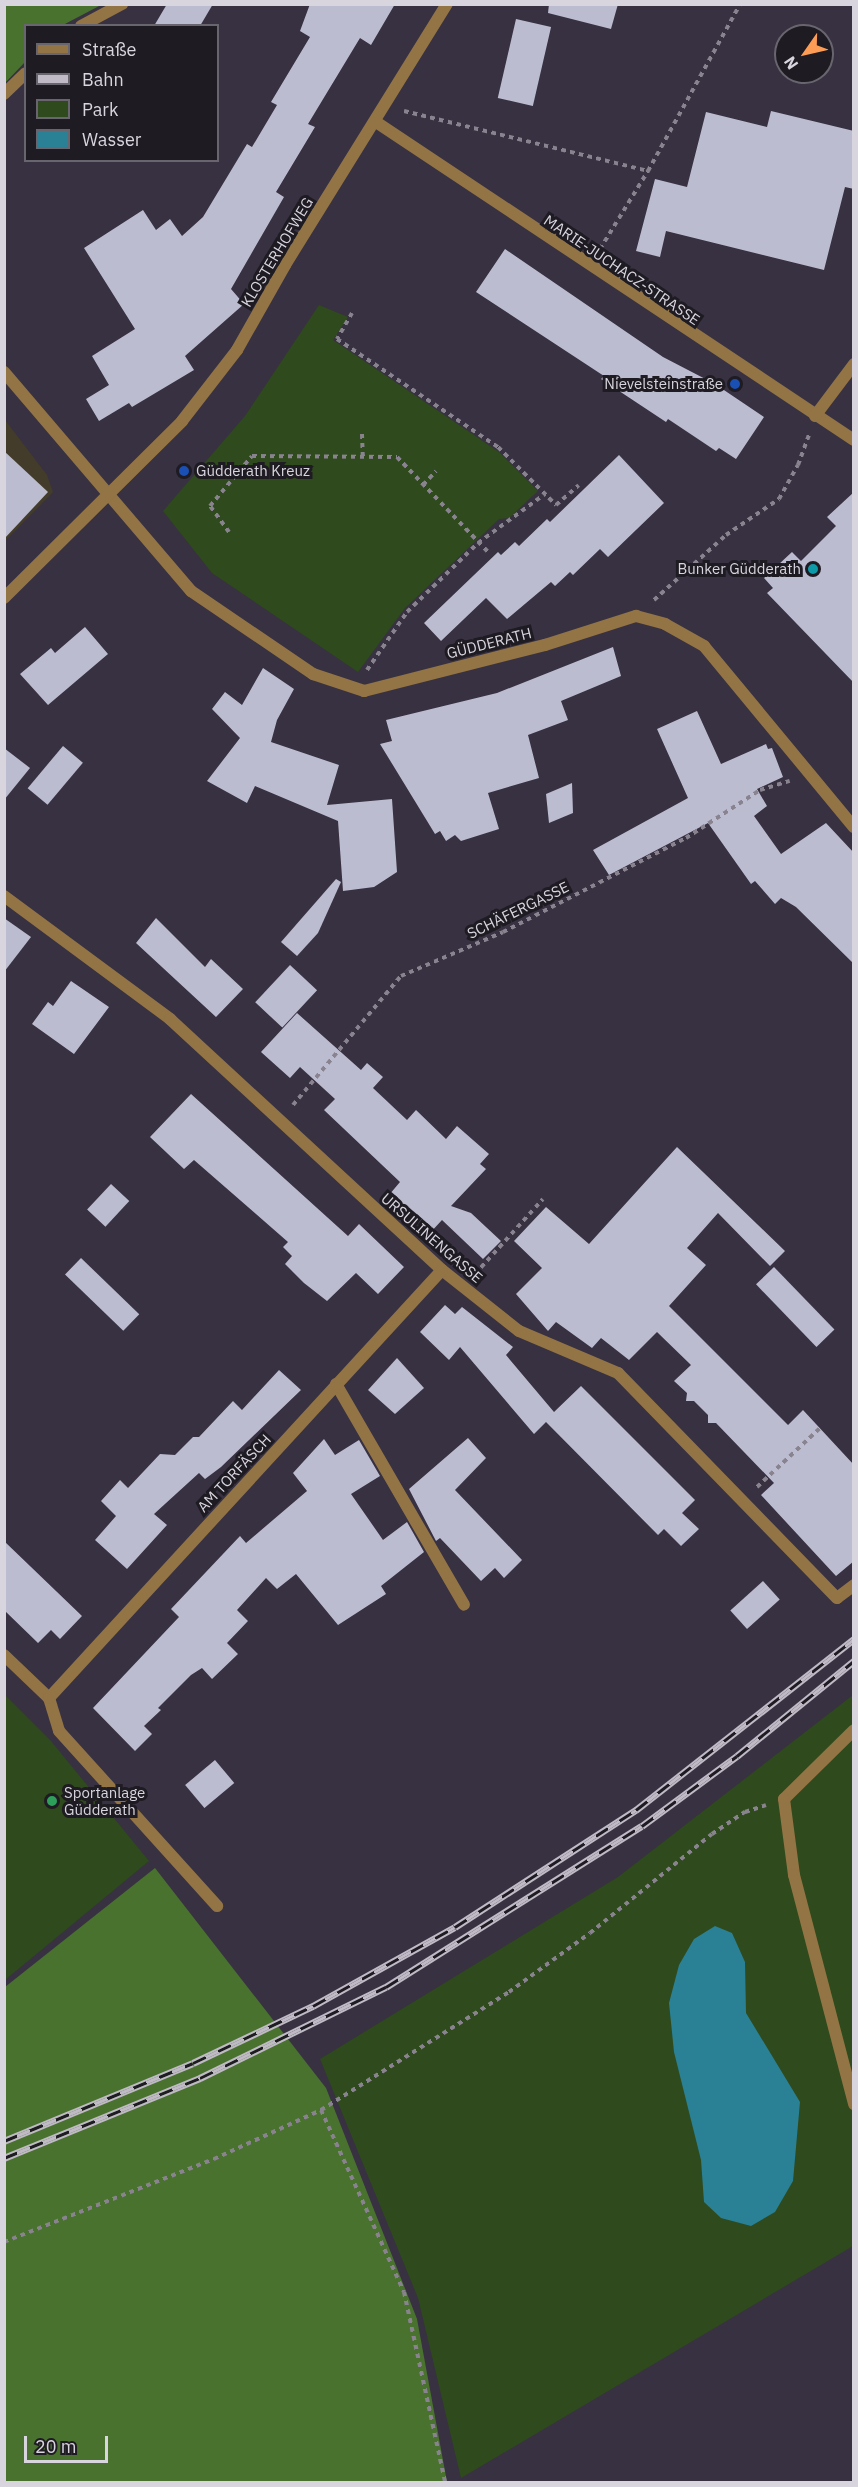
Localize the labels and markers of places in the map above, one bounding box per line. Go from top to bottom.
place label: Nievelsteinstraße [604,375,723,393]
marker: Nievelsteinstraße [728,377,742,391]
place label: Güdderath Kreuz [196,462,310,480]
marker: Güdderath Kreuz [177,464,191,478]
place label: Bunker Güdderath [677,560,801,578]
marker: Bunker Güdderath [806,562,820,576]
place label: Sportanlage Güdderath [64,1783,145,1818]
marker: Sportanlage Güdderath [45,1794,59,1808]

